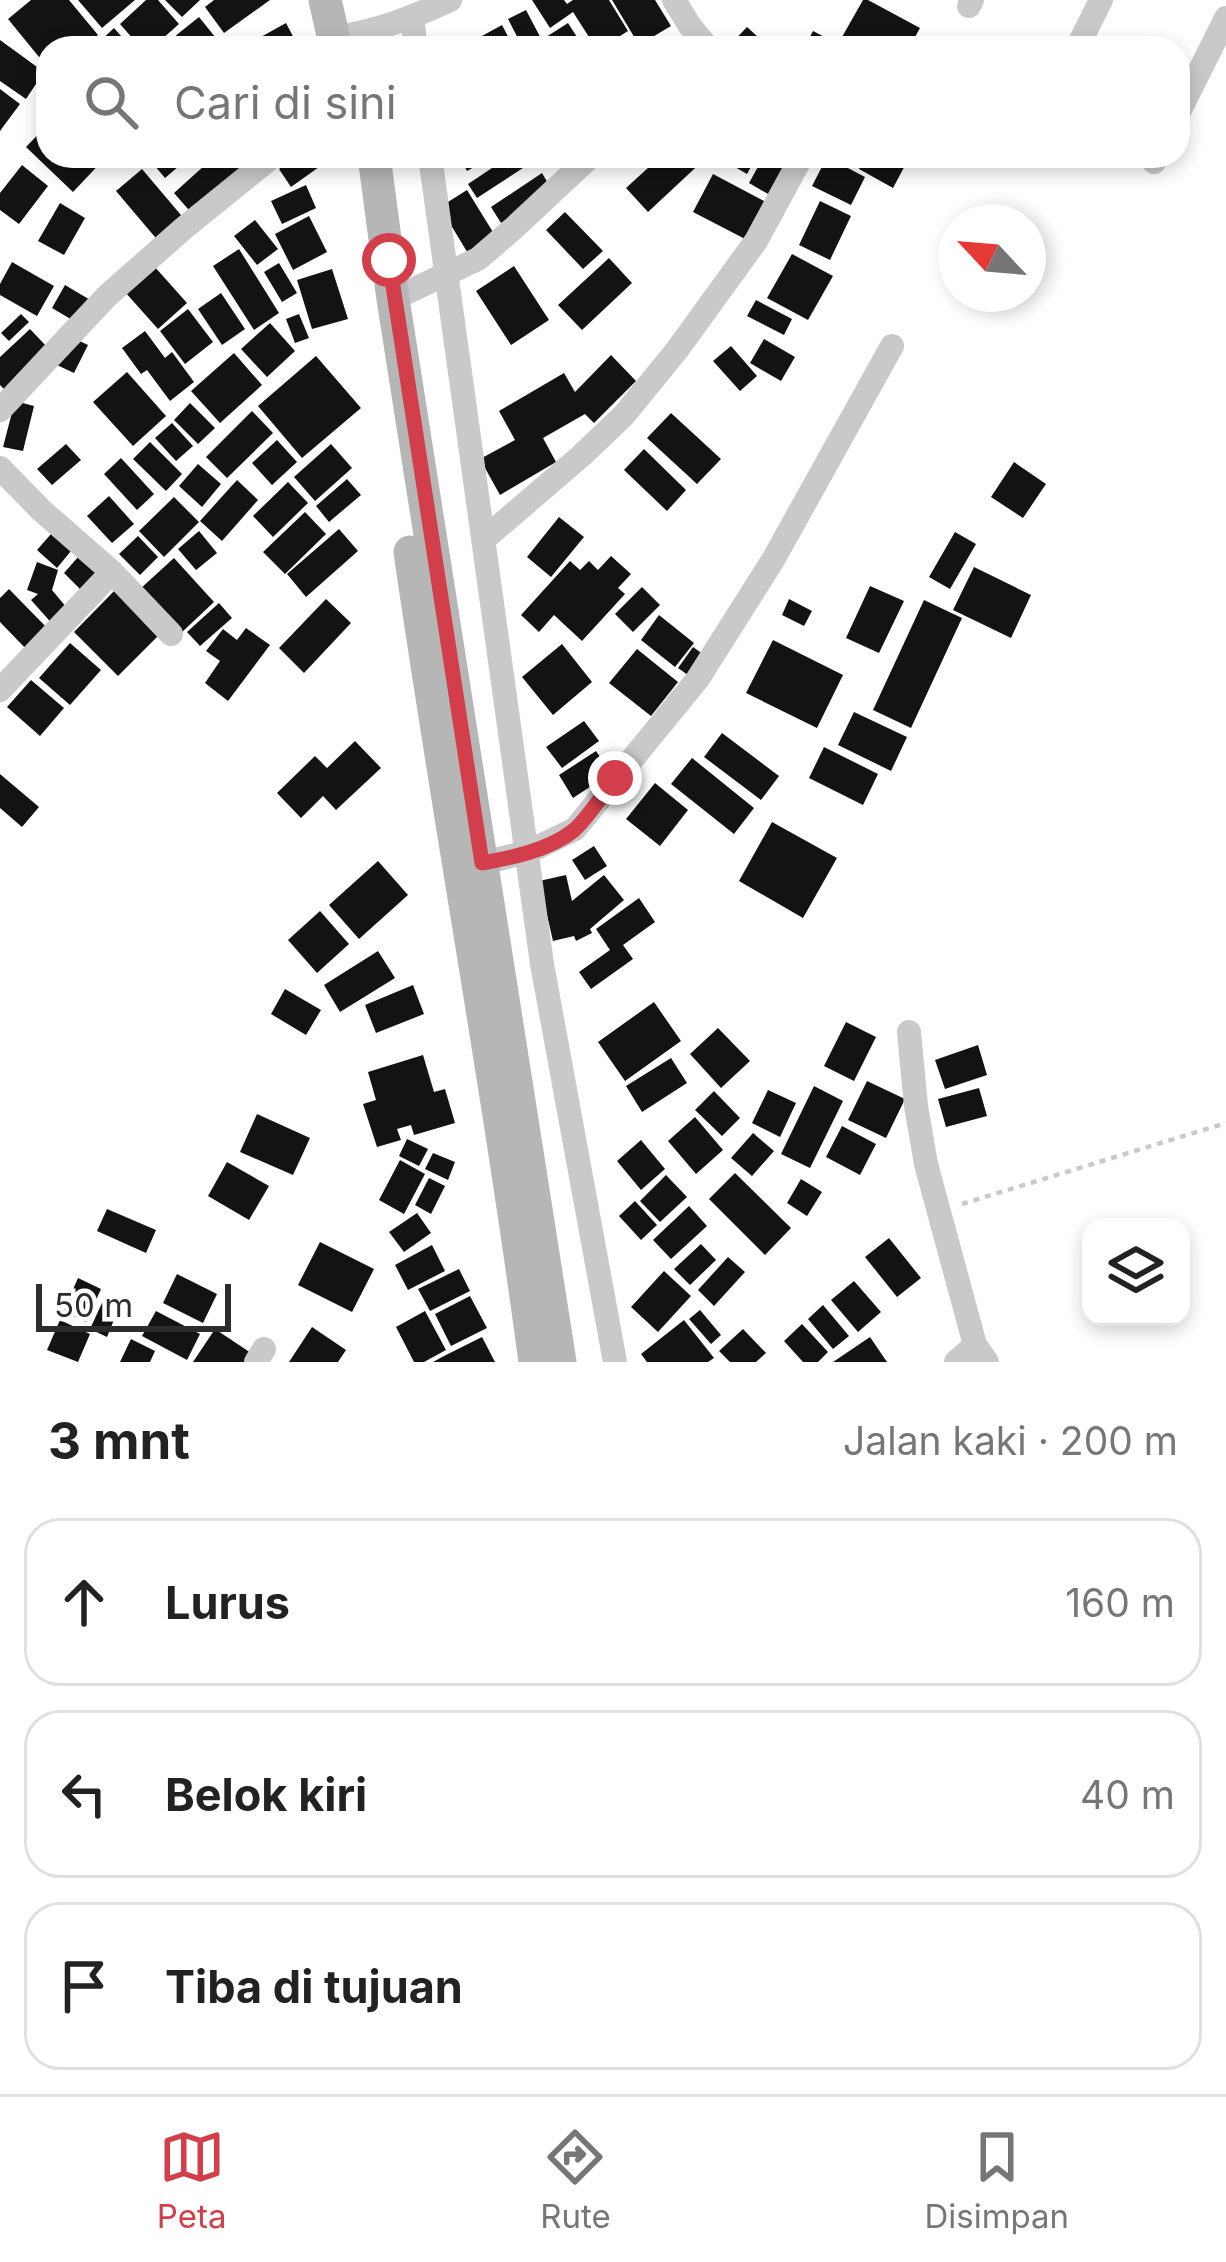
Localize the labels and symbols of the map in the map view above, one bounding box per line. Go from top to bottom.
north arrow [938,204,1046,312]
route start [362,233,416,287]
route end [588,751,642,805]
scale bar [36,1278,231,1331]

